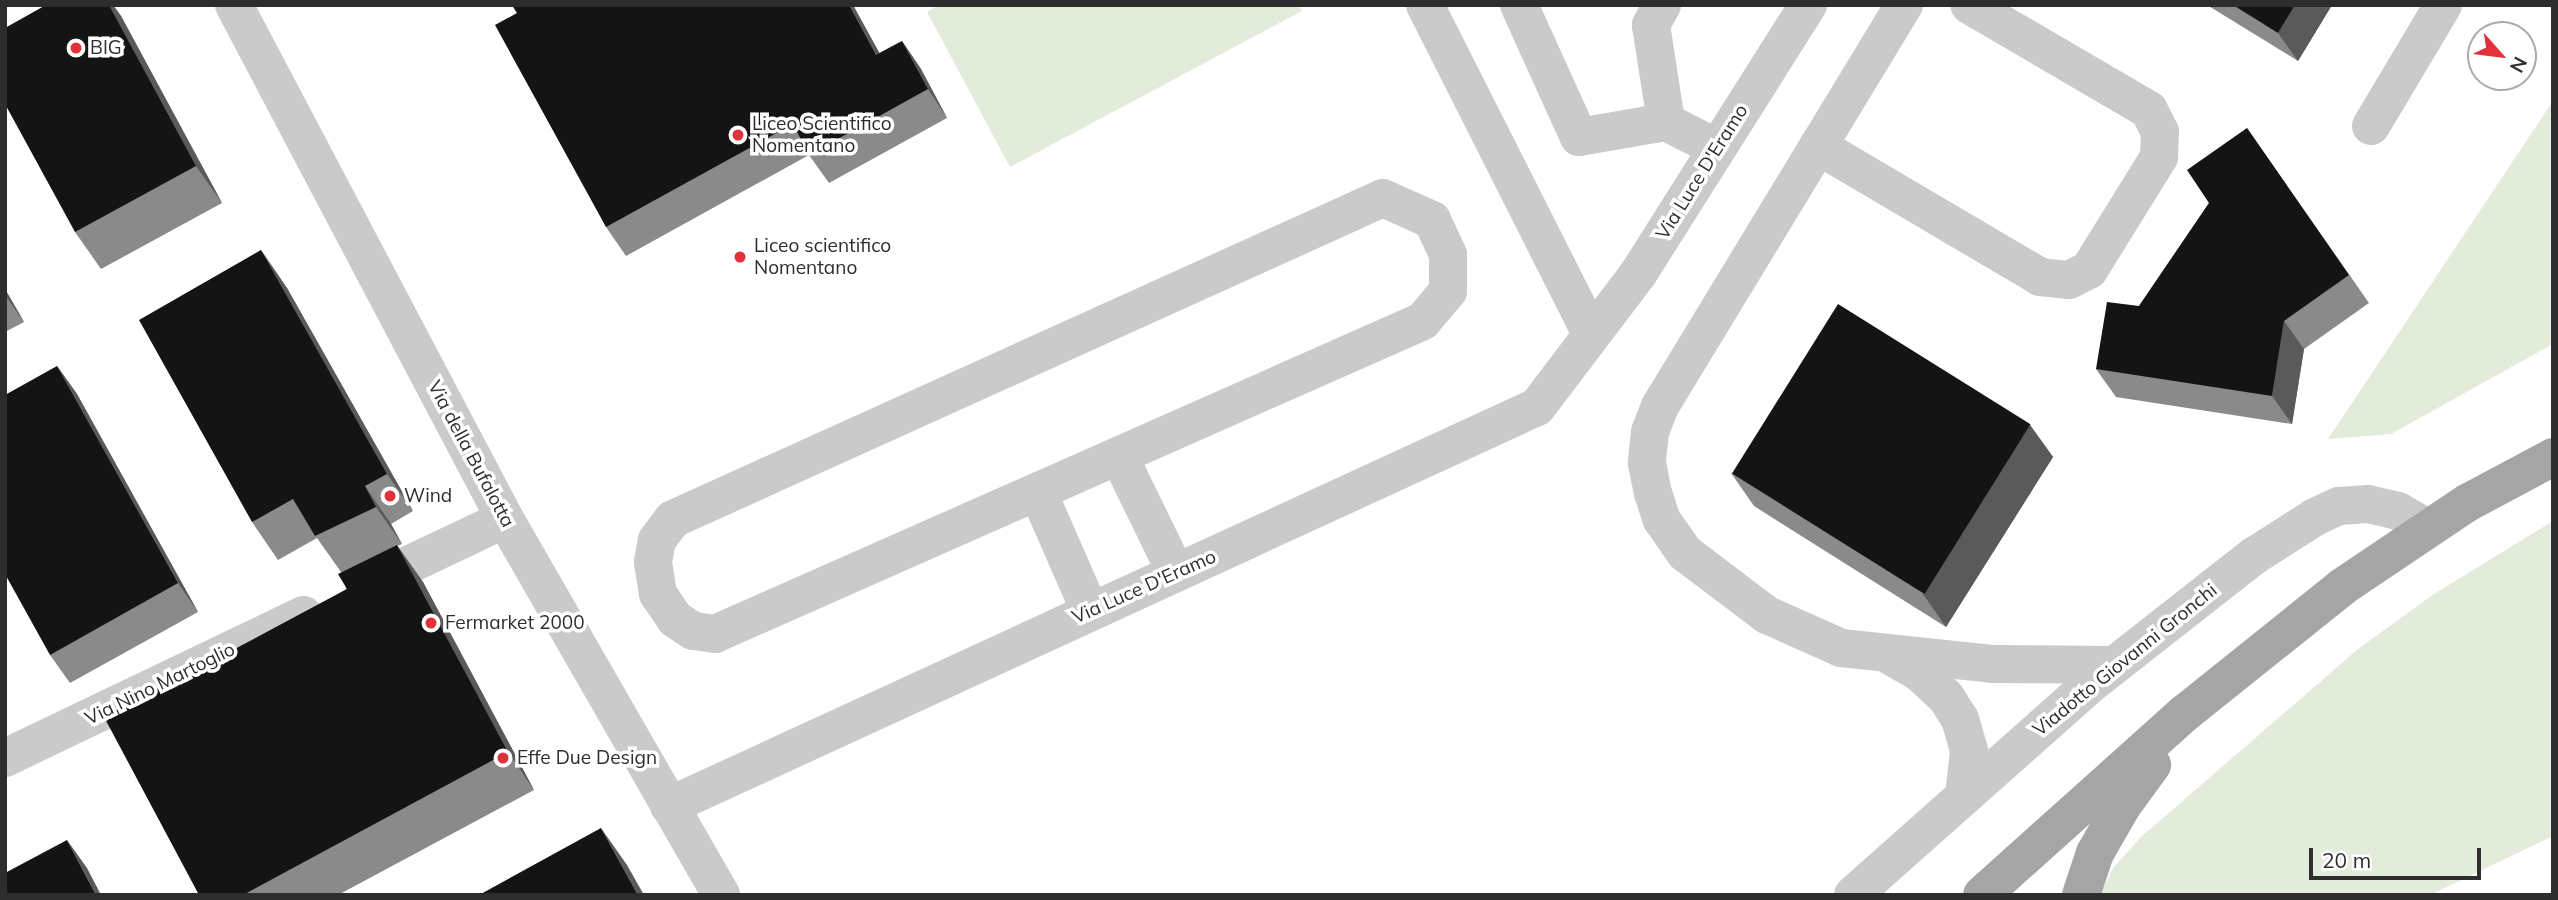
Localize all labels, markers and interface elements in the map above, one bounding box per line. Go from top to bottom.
north arrow [2467,21,2537,91]
place label: BIG [90,37,122,59]
marker: BIG [68,40,84,56]
text: N [2505,53,2533,77]
street label: Via Luce D'Eramo [1651,100,1753,244]
place label: Liceo Scientifico Nomentano [752,113,892,157]
marker: Liceo Scientifico Nomentano [730,127,746,143]
place label: Liceo scientifico Nomentano [754,235,891,279]
marker: Liceo scientifico Nomentano [732,249,748,265]
street label: Via della Bufalotta [423,377,519,531]
place label: Wind [404,485,452,507]
marker: Wind [382,488,398,504]
street label: Via Luce D'Eramo [1069,545,1219,629]
street label: Viadotto Giovanni Gronchi [2028,579,2222,741]
place label: Fermarket 2000 [445,612,585,634]
marker: Fermarket 2000 [423,615,439,631]
street label: Via Nino Martoglio [81,638,239,730]
place label: Effe Due Design [517,747,657,769]
marker: Effe Due Design [495,750,511,766]
scale bar [2313,834,2484,878]
text: 20 m [2322,847,2371,873]

